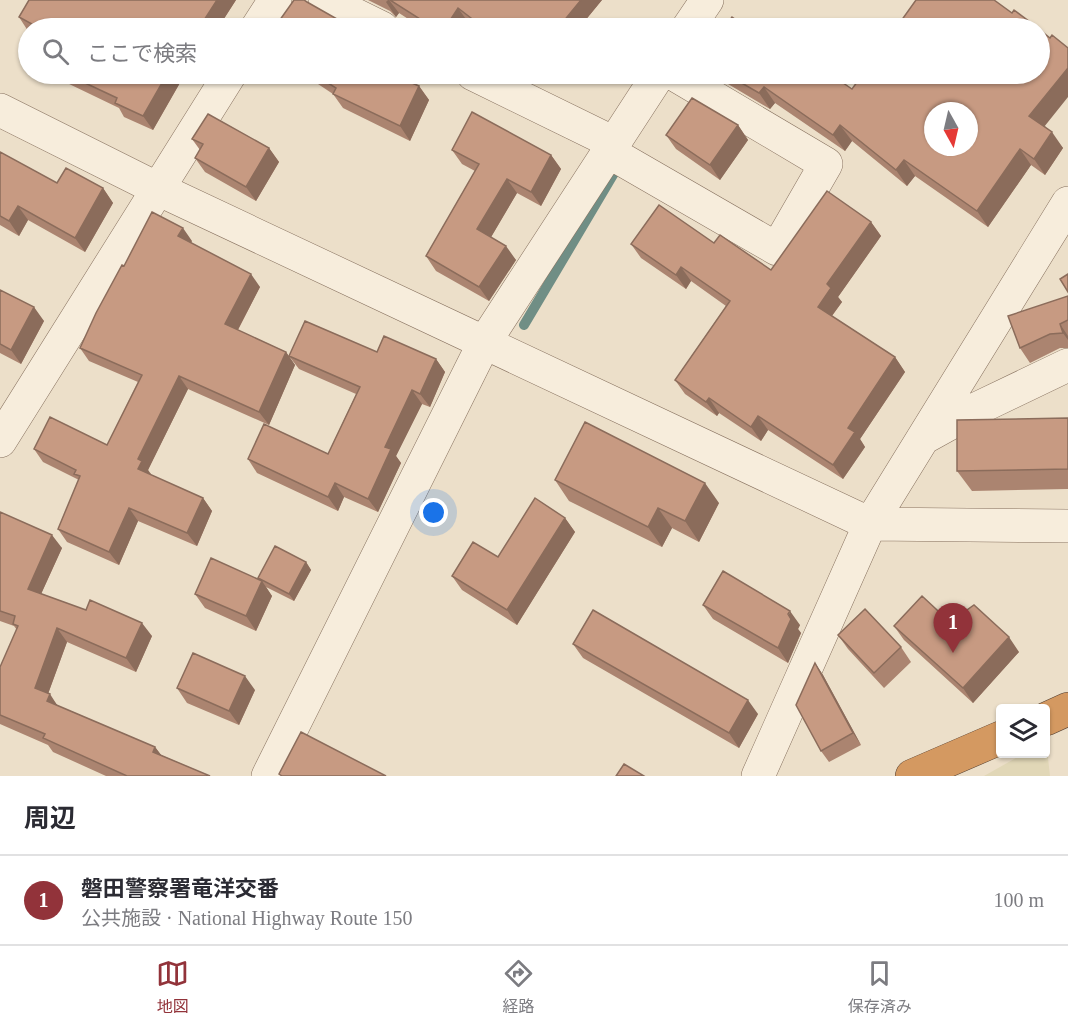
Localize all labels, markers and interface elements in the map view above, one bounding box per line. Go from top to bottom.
search box [18,18,1050,84]
icon: search [39,35,72,68]
text: ここで検索 [87,41,197,66]
north arrow [924,102,978,156]
your location [419,498,448,527]
pin: 1 [934,604,972,653]
map controls [996,704,1050,758]
button: layers [996,704,1050,758]
text: 周辺 [24,804,76,833]
text: 磐田警察署竜洋交番 [81,876,279,901]
text: 1 [39,889,49,911]
text: 100 m [993,889,1044,911]
text: 公共施設 · National Highway Route 150 [81,907,413,929]
tab: 地図 [156,957,189,1017]
tab: 経路 [502,957,535,1017]
tab: 保存済み [848,957,912,1017]

